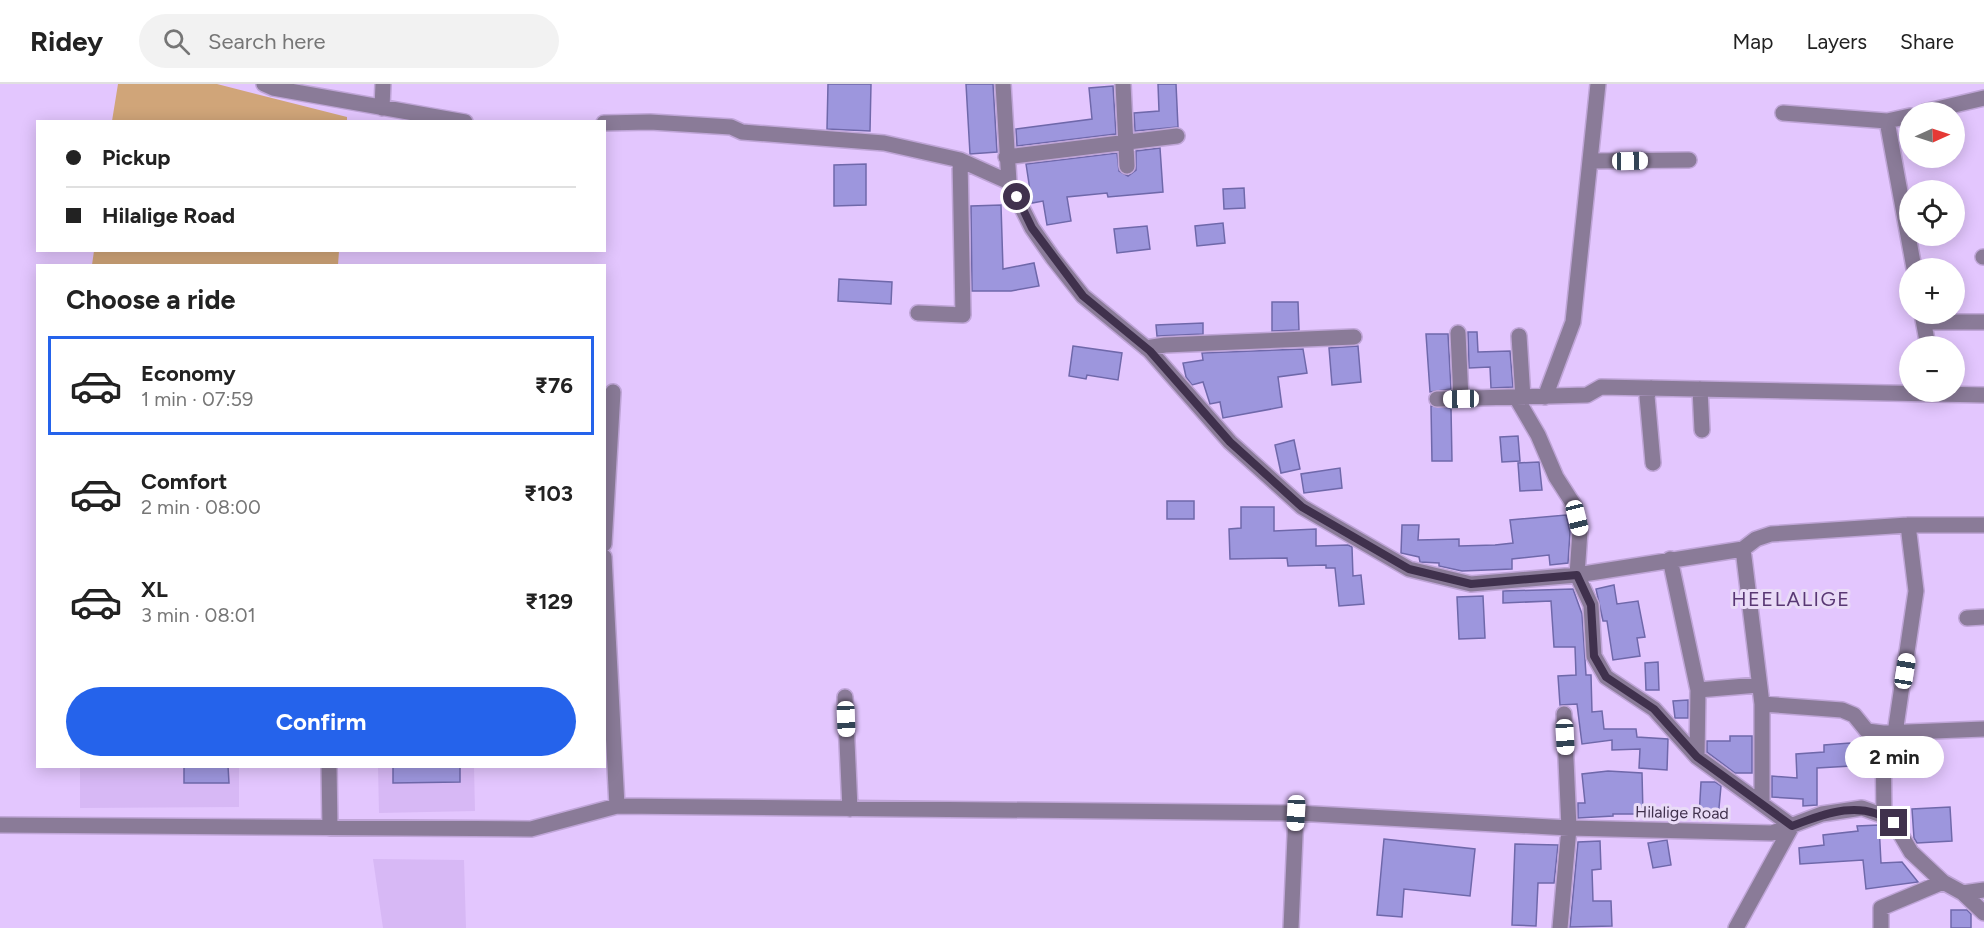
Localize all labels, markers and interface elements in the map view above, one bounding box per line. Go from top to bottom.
search box [139,14,559,68]
text: Ridey [30,24,103,58]
icon: search [160,25,193,58]
text: Search here [208,28,326,55]
text: Map [1733,29,1773,54]
text: Layers [1806,29,1867,54]
text: Share [1900,29,1954,54]
north arrow [1899,102,1965,168]
map controls [1899,102,1965,402]
text: Pickup [102,144,171,171]
car [1612,152,1648,170]
button: locate [1899,180,1965,246]
route start [1003,183,1030,210]
text: Hilalige Road [102,202,235,229]
button: + [1899,258,1965,324]
text: Choose a ride [66,283,235,316]
button: − [1899,336,1965,402]
icon: car [69,359,123,413]
text: Economy [141,360,236,387]
text: ₹76 [535,372,573,399]
text: 1 min · 07:59 [141,387,253,411]
car [1443,390,1479,408]
icon: car [69,467,123,521]
text: Comfort [141,468,227,495]
text: ₹103 [524,480,573,507]
text: 2 min · 08:00 [141,495,261,519]
car [1564,498,1590,538]
icon: car [69,575,123,629]
text: XL [141,576,168,603]
district label: HEELALIGE [1732,587,1851,611]
text: ₹129 [525,588,573,615]
text: 3 min · 08:01 [141,603,256,627]
car [1893,652,1917,690]
button: Confirm [66,687,576,756]
car [836,701,856,737]
car [1555,719,1575,755]
callout: 2 min [1844,736,1944,778]
text: 2 min [1869,745,1920,769]
car [1286,795,1306,831]
street label: Hilalige Road [1635,802,1729,823]
route end [1880,809,1907,836]

